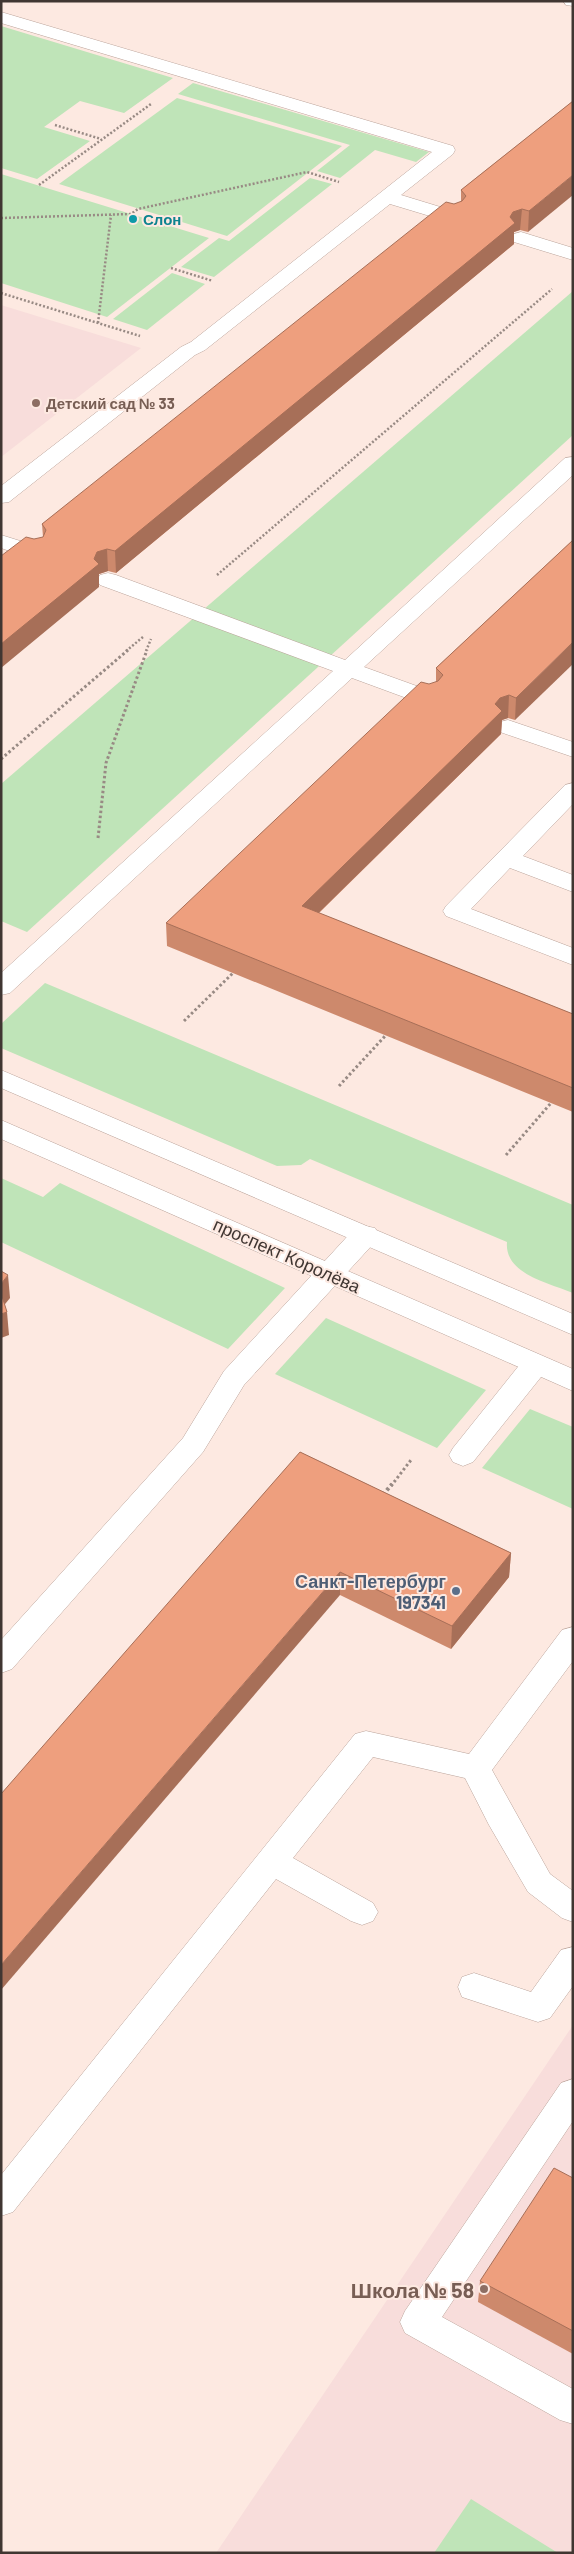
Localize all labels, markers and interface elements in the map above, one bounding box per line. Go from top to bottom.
place label: Слон [143,210,181,228]
marker: Слон [127,213,139,225]
place label: Детский сад № 33 [46,394,175,412]
marker: Детский сад № 33 [30,397,42,409]
street label: проспект Королёва [210,1213,365,1298]
place label: Санкт-Петербург 197341 [295,1570,447,1613]
marker: Санкт-Петербург 197341 [450,1585,462,1597]
place label: Школа № 58 [351,2277,474,2302]
marker: Школа № 58 [478,2283,490,2295]

